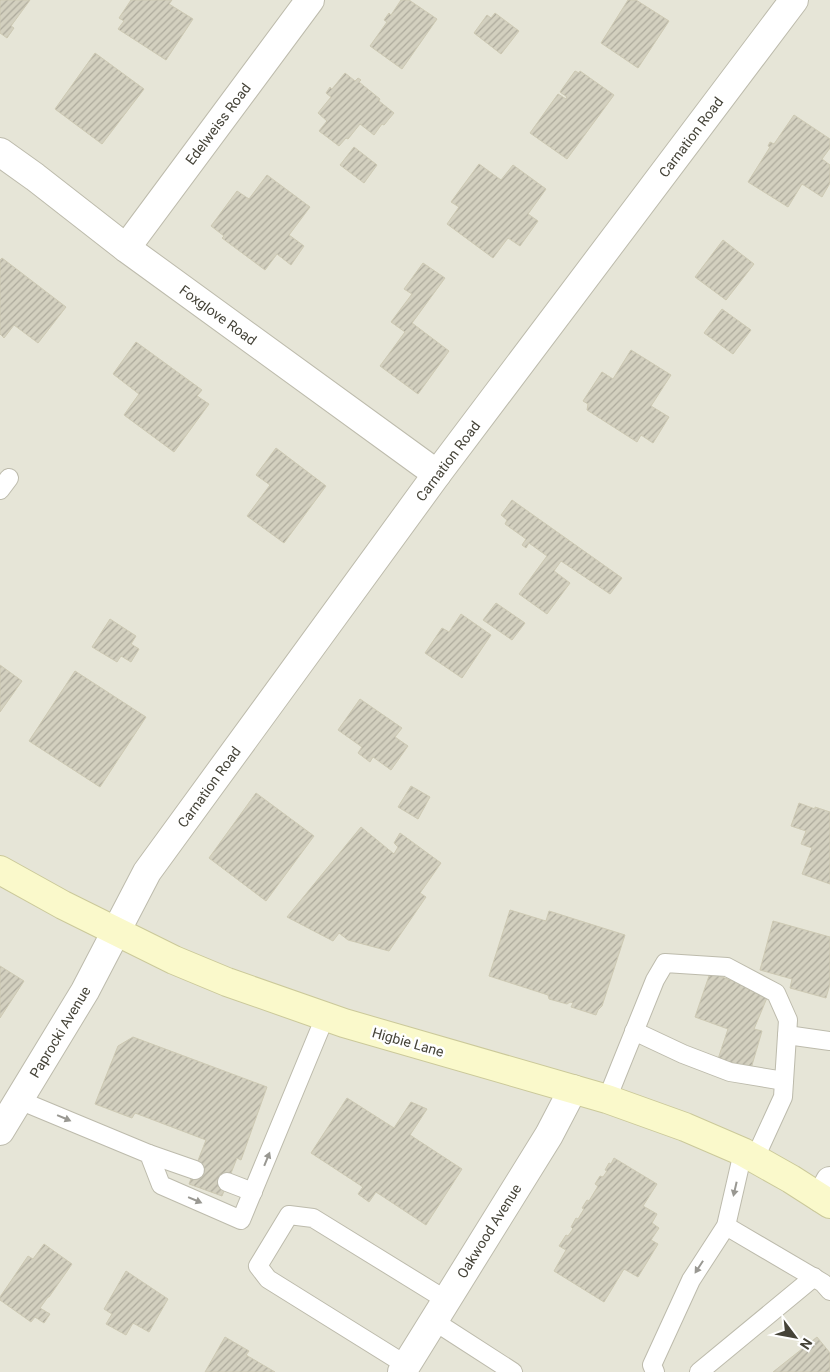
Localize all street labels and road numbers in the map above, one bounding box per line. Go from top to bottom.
street label: Edelweiss Road [182,80,254,168]
street label: Carnation Road [656,94,726,180]
street label: Foxglove Road [176,282,260,348]
street label: Carnation Road [413,418,483,504]
street label: Carnation Road [174,743,244,831]
street label: Paprocki Avenue [26,983,94,1081]
street label: Higbie Lane [370,1024,446,1060]
street label: Oakwood Avenue [454,1181,524,1281]

